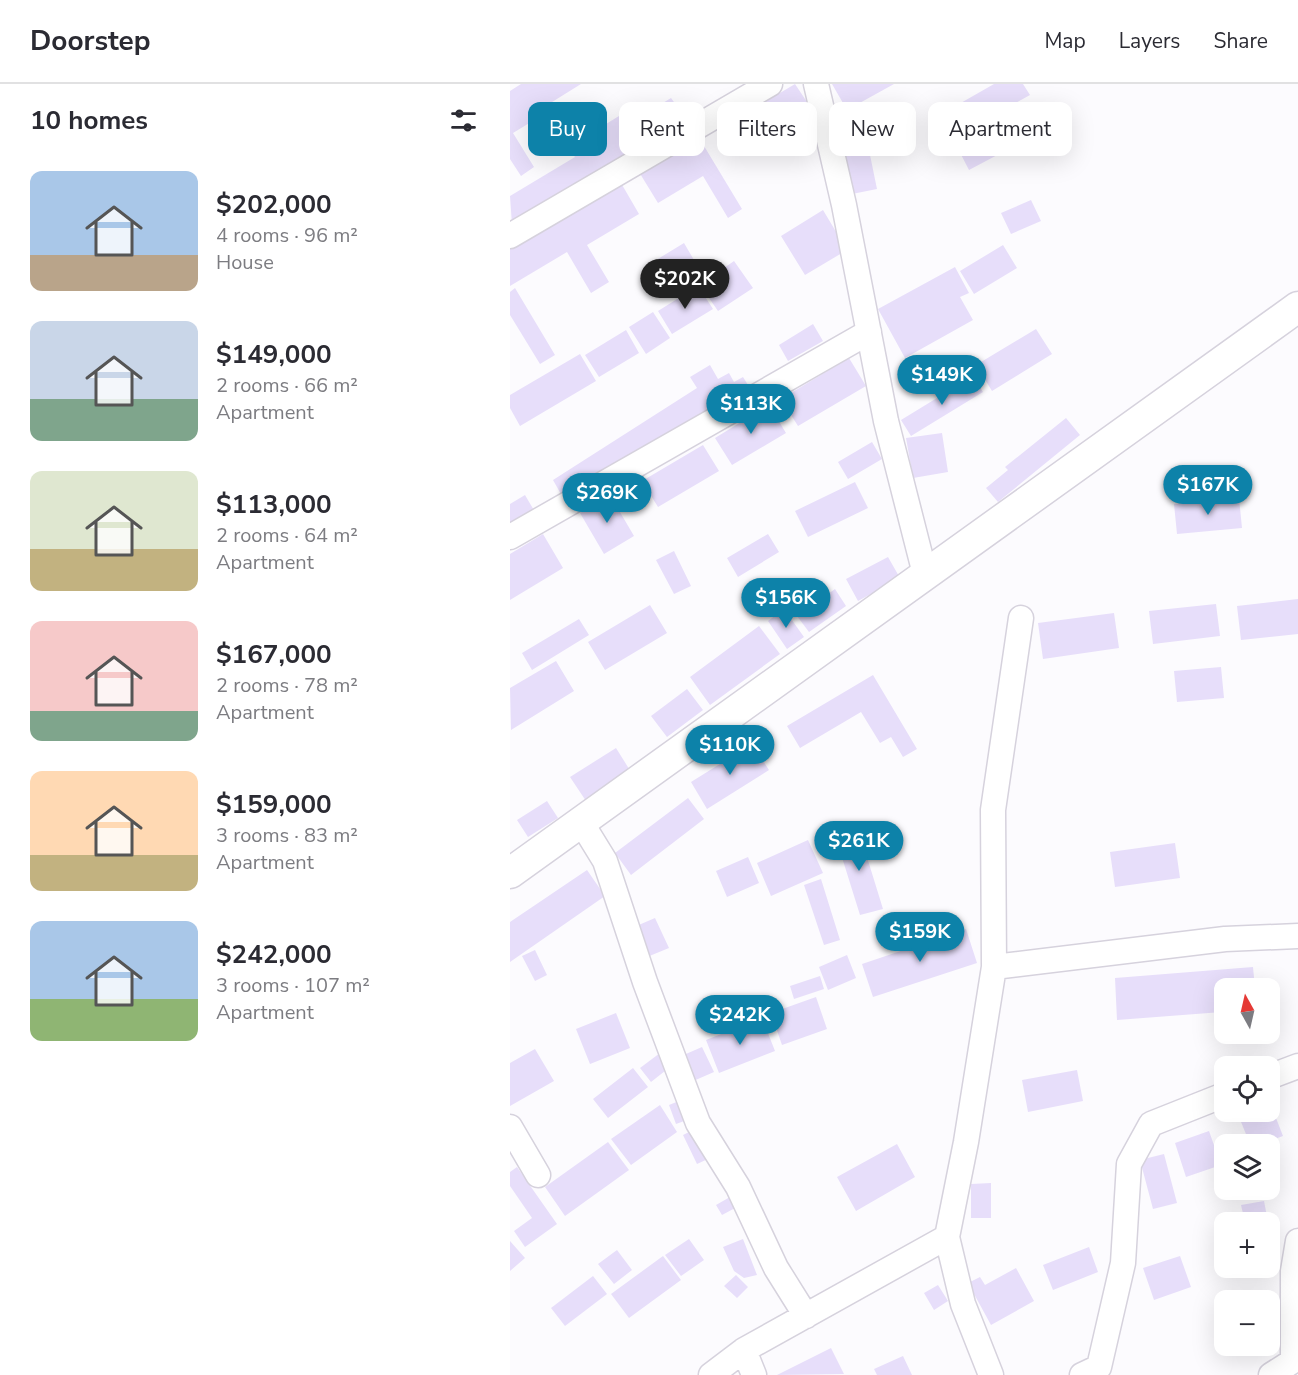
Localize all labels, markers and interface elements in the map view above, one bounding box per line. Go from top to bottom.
text: Doorstep [30,22,151,60]
text: Map [1044,27,1086,55]
text: Layers [1119,27,1180,55]
text: Share [1213,27,1268,55]
chip: Buy [528,102,607,156]
chip: Rent [619,102,705,156]
chip: Filters [717,102,817,156]
chip: New [829,102,916,156]
chip: Apartment [928,102,1072,156]
text: 10 homes [30,103,148,138]
icon: filters [447,104,480,137]
text: $202,000 [216,187,332,222]
icon: home [78,195,150,267]
text: 4 rooms · 96 m² [216,222,358,249]
text: House [216,249,274,276]
pin: $202K [643,259,727,310]
text: $202K [654,265,716,292]
text: $149,000 [216,337,332,372]
icon: home [78,345,150,417]
pin: $149K [900,355,984,406]
text: $149K [911,361,973,388]
text: 2 rooms · 66 m² [216,372,358,399]
pin: $113K [709,384,793,435]
text: $113K [720,390,782,417]
text: Apartment [216,399,314,426]
pin: $167K [1166,465,1250,516]
text: $167K [1177,471,1239,498]
pin: $269K [565,473,649,524]
text: $269K [576,479,638,506]
text: $113,000 [216,487,332,522]
icon: home [78,495,150,567]
text: 2 rooms · 64 m² [216,522,358,549]
text: Apartment [216,549,314,576]
pin: $156K [744,578,828,629]
text: $156K [755,584,817,611]
text: $167,000 [216,637,332,672]
icon: home [78,645,150,717]
text: 2 rooms · 78 m² [216,672,358,699]
text: Apartment [216,699,314,726]
pin: $110K [688,725,772,776]
text: $110K [699,731,761,758]
text: $159,000 [216,787,332,822]
icon: home [78,795,150,867]
pin: $261K [817,821,901,872]
text: 3 rooms · 83 m² [216,822,358,849]
text: $261K [828,827,890,854]
text: Apartment [216,849,314,876]
pin: $159K [878,912,962,963]
text: $159K [889,918,951,945]
text: $242,000 [216,937,332,972]
icon: home [78,945,150,1017]
text: 3 rooms · 107 m² [216,972,370,999]
north arrow [1214,978,1280,1044]
map controls [1214,978,1280,1356]
pin: $242K [698,995,782,1046]
text: Apartment [216,999,314,1026]
text: $242K [709,1001,771,1028]
button: locate [1214,1056,1280,1122]
button: layers [1214,1134,1280,1200]
button: + [1214,1212,1280,1278]
button: − [1214,1290,1280,1356]

